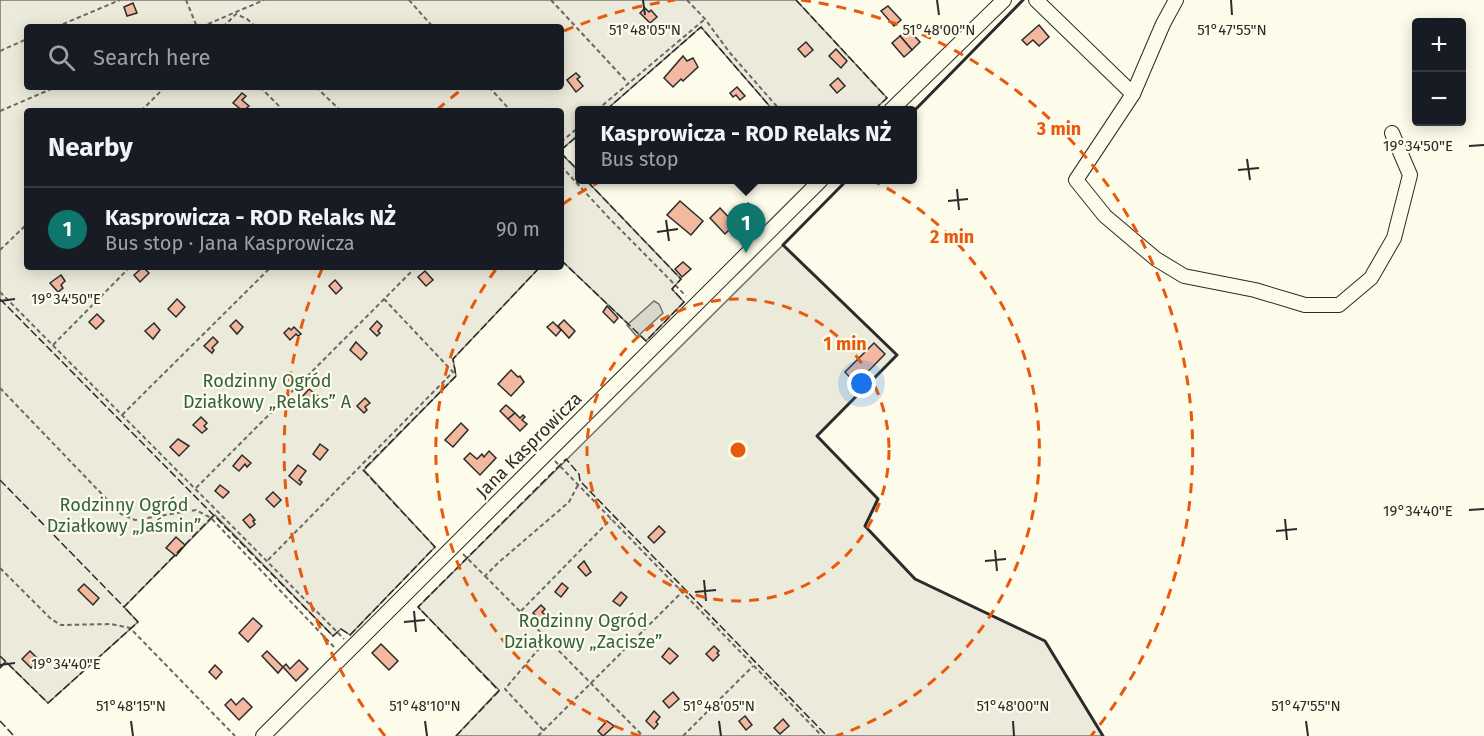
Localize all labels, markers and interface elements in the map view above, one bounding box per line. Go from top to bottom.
map controls [1412,18,1466,126]
button: + [1412,18,1466,72]
text: 51°48'05"N [609,21,681,39]
text: 51°48'00"N [902,21,976,39]
text: 51°47'55"N [1197,21,1267,39]
search box [24,24,564,90]
icon: search [45,41,78,74]
text: Search here [93,44,211,71]
button: − [1412,72,1466,126]
popup [575,106,917,184]
text: 3 min [1036,118,1081,140]
text: Kasprowicza - ROD Relaks NŻ [600,120,892,147]
text: Nearby [48,132,133,163]
text: 19°34'50"E [1383,137,1453,155]
text: Bus stop [600,147,679,171]
text: Kasprowicza - ROD Relaks NŻ [105,204,396,231]
pin: 1 [726,204,766,253]
text: 1 [63,217,72,241]
text: 90 m [496,217,540,241]
text: 2 min [930,226,974,248]
text: Bus stop · Jana Kasprowicza [105,231,355,255]
text: 19°34'50"E [31,290,101,308]
text: 1 min [823,333,867,355]
your location [847,369,876,398]
park label: Rodzinny Ogród Działkowy „Relaks” A [183,370,352,413]
street label: Jana Kasprowicza [472,388,586,502]
centre of rings [728,440,748,460]
park label: Rodzinny Ogród Działkowy „Jaśmin” [47,494,201,537]
text: 19°34'40"E [1383,502,1453,520]
park label: Rodzinny Ogród Działkowy „Zacisze” [504,610,662,653]
text: 19°34'40"E [31,655,101,673]
text: 51°48'15"N [96,697,166,715]
text: 51°48'10"N [389,697,461,715]
text: 51°48'05"N [683,697,755,715]
text: 51°48'00"N [976,697,1050,715]
text: 51°47'55"N [1271,697,1341,715]

